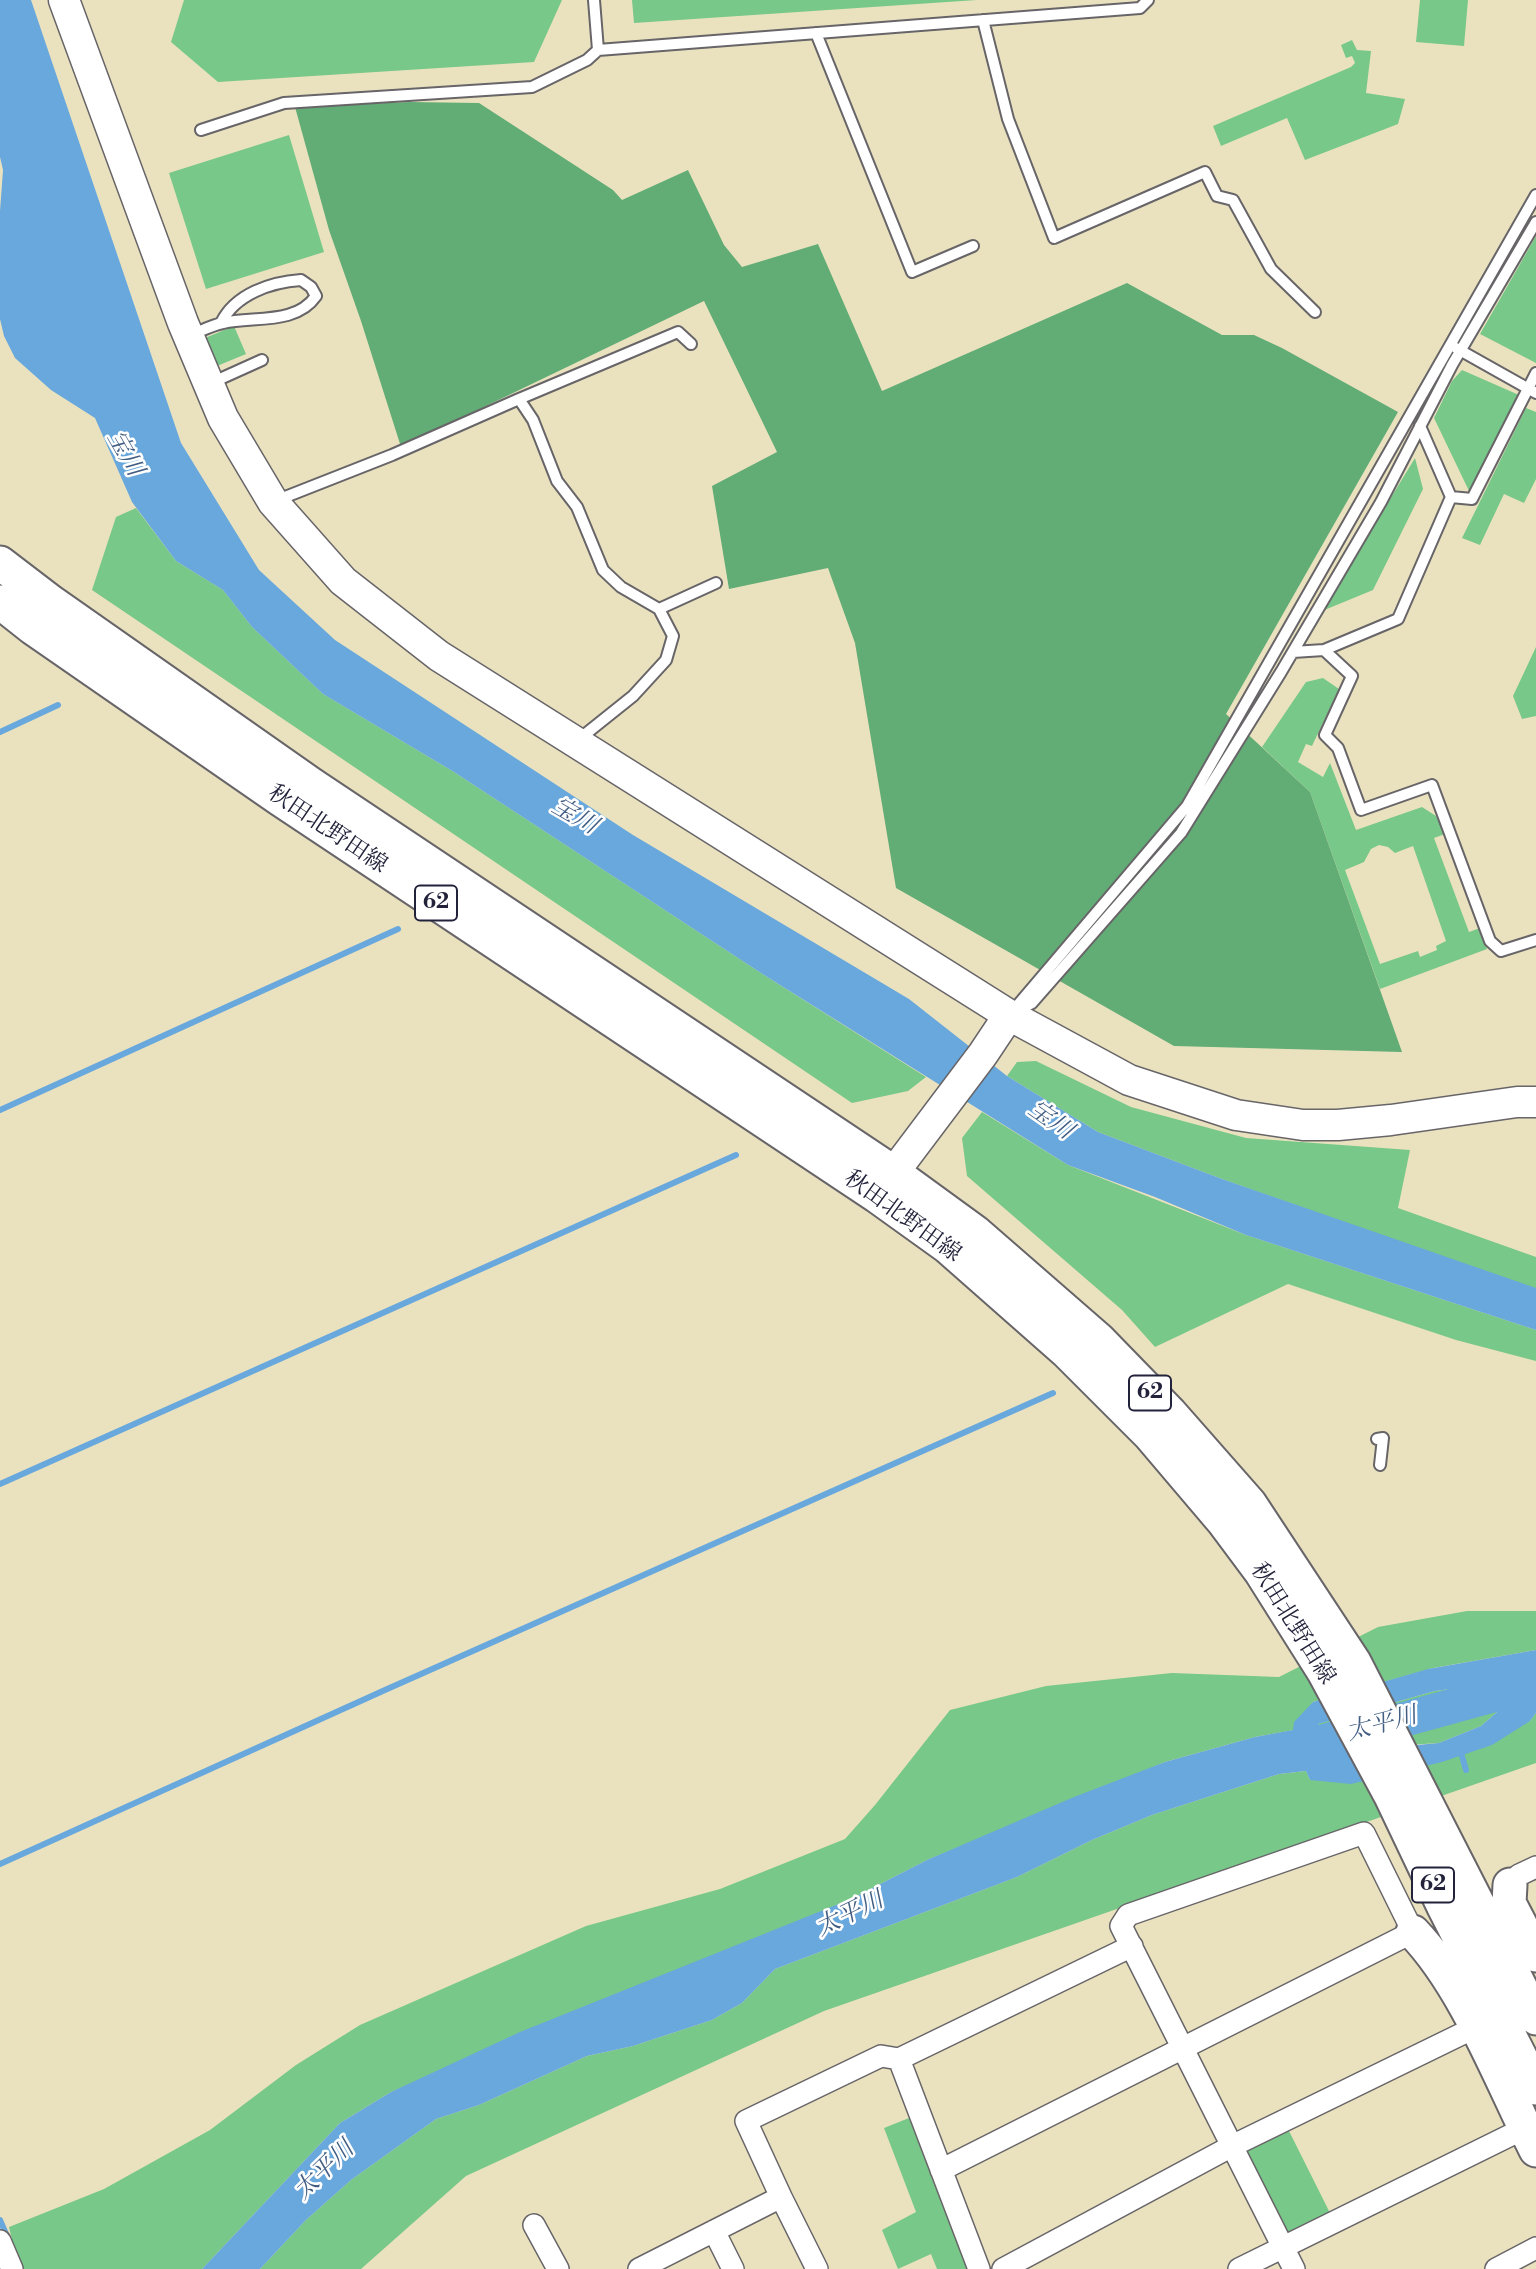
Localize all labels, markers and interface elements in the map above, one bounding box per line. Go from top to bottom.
water label: 宝川 [100,426,148,482]
street label: 秋田北野田線 [262,780,392,880]
water label: 宝川 [546,793,602,841]
road number: 62 [415,886,457,920]
water label: 宝川 [1022,1095,1078,1147]
street label: 秋田北野田線 [838,1165,966,1269]
road number: 62 [1129,1376,1171,1410]
street label: 秋田北野田線 [1244,1558,1340,1690]
water label: 太平川 [1343,1702,1421,1748]
road number: 62 [1412,1868,1454,1902]
water label: 太平川 [811,1886,889,1944]
water label: 太平川 [289,2136,361,2206]

